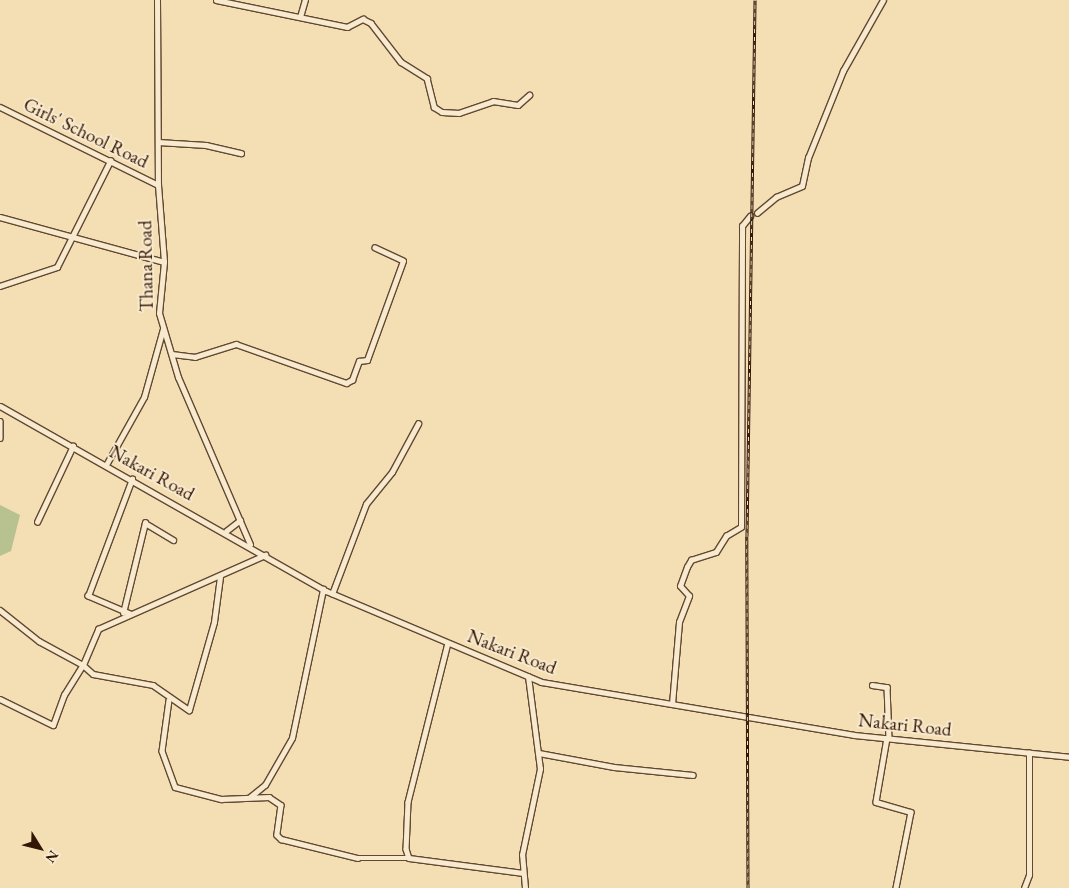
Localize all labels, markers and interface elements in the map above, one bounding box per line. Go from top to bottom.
street label: Girls' School Road [20,93,152,173]
street label: Thana Road [134,220,158,312]
street label: Nakari Road [106,440,198,506]
street label: Nakari Road [464,625,560,679]
street label: Nakari Road [857,709,953,741]
north arrow [15,823,65,873]
text: N [42,847,63,867]

